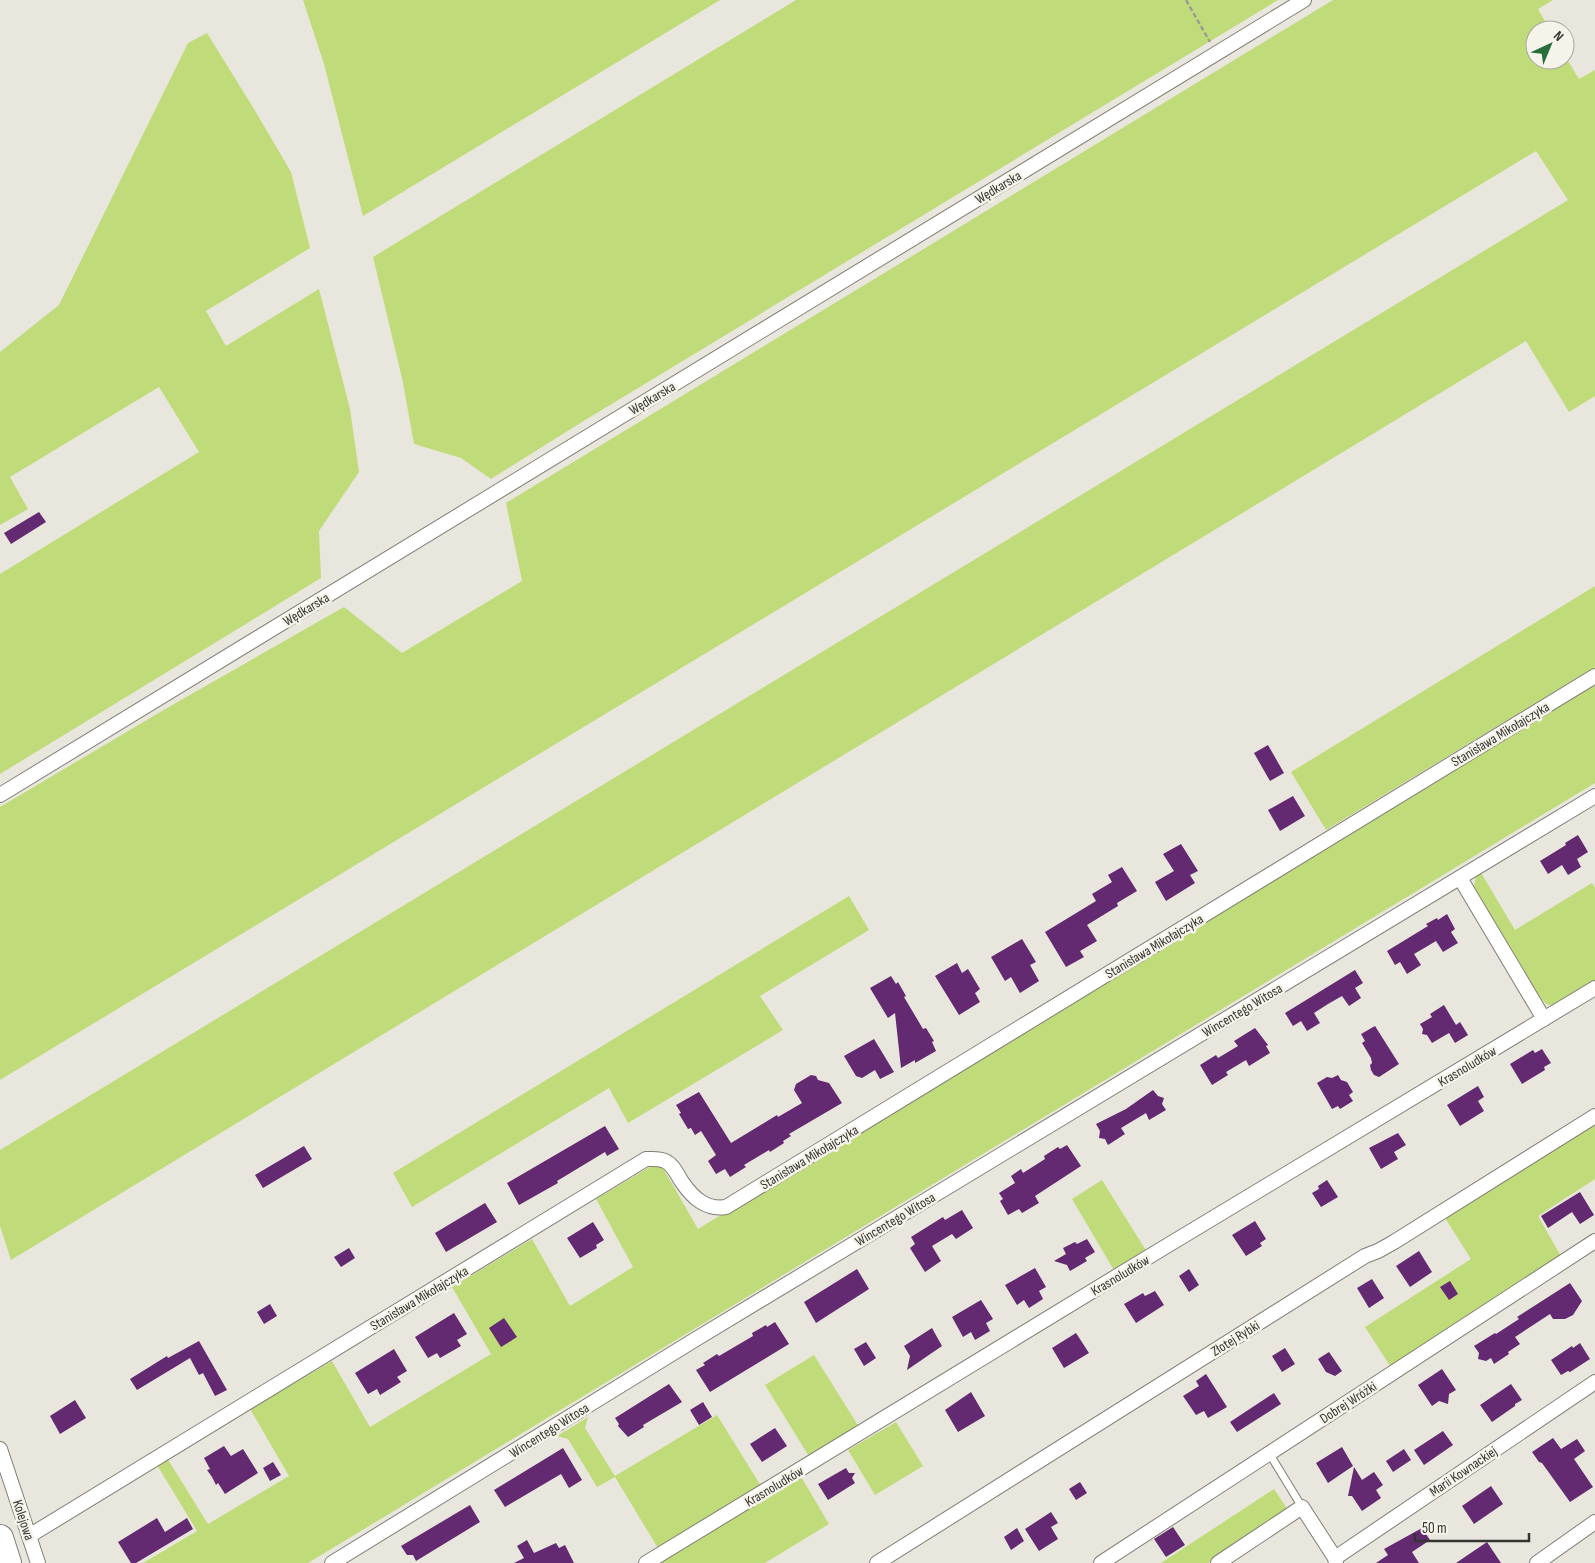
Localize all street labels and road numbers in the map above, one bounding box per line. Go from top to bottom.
street label: Wędkarska [972,167,1024,208]
street label: Wędkarska [626,378,678,419]
street label: Wędkarska [280,589,332,630]
street label: Stanisława Mikołajczyka [1448,698,1552,770]
street label: Stanisława Mikołajczyka [1102,910,1206,982]
street label: Wincentego Witosa [1199,980,1285,1041]
street label: Krasnoludków [1435,1042,1500,1091]
street label: Stanisława Mikołajczyka [757,1121,861,1193]
street label: Wincentego Witosa [852,1189,938,1250]
street label: Krasnoludków [1088,1251,1153,1300]
street label: Stanisława Mikołajczyka [367,1262,471,1334]
street label: Złotej Rybki [1208,1317,1263,1360]
street label: Dobrej Wróżki [1317,1378,1380,1427]
street label: Wincentego Witosa [506,1399,592,1462]
street label: Marii Kownackiej [1426,1443,1500,1500]
street label: Krasnoludków [742,1462,807,1511]
street label: Kolejowa [9,1498,38,1543]

